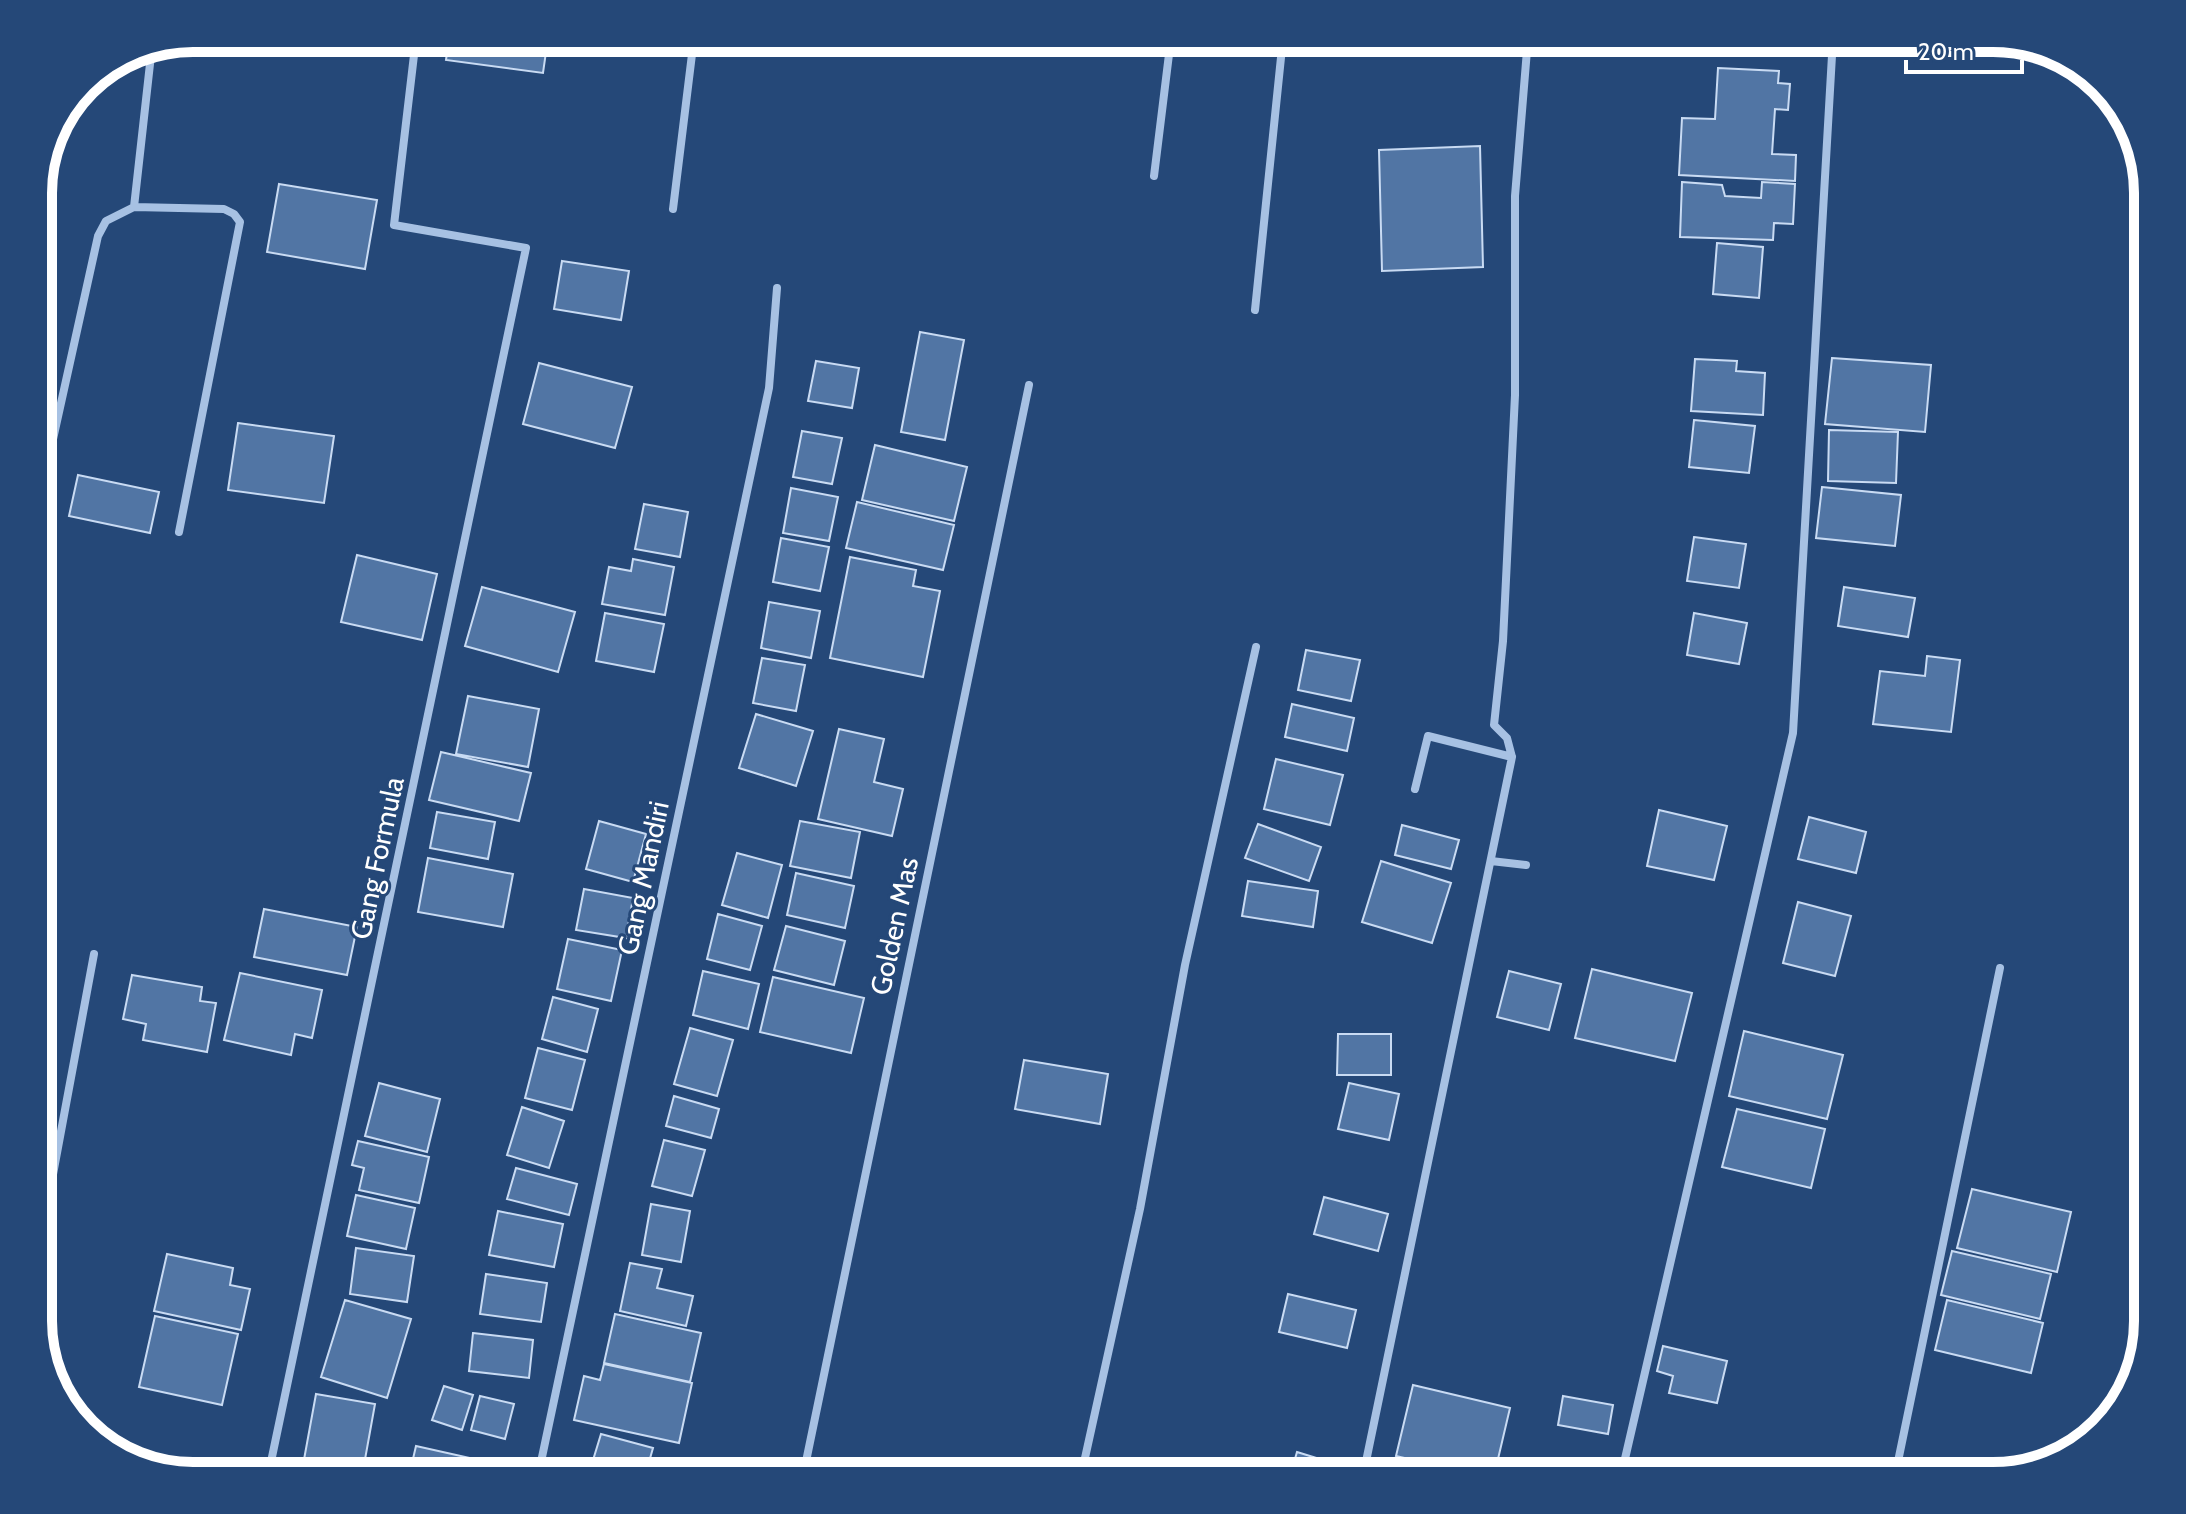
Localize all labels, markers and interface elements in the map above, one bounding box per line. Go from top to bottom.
scale bar [1906,24,2022,74]
text: 20 m [1918,37,1974,66]
street label: Gang Formula [343,773,411,942]
street label: Gang Mandiri [610,798,676,958]
street label: Golden Mas [863,854,925,998]

